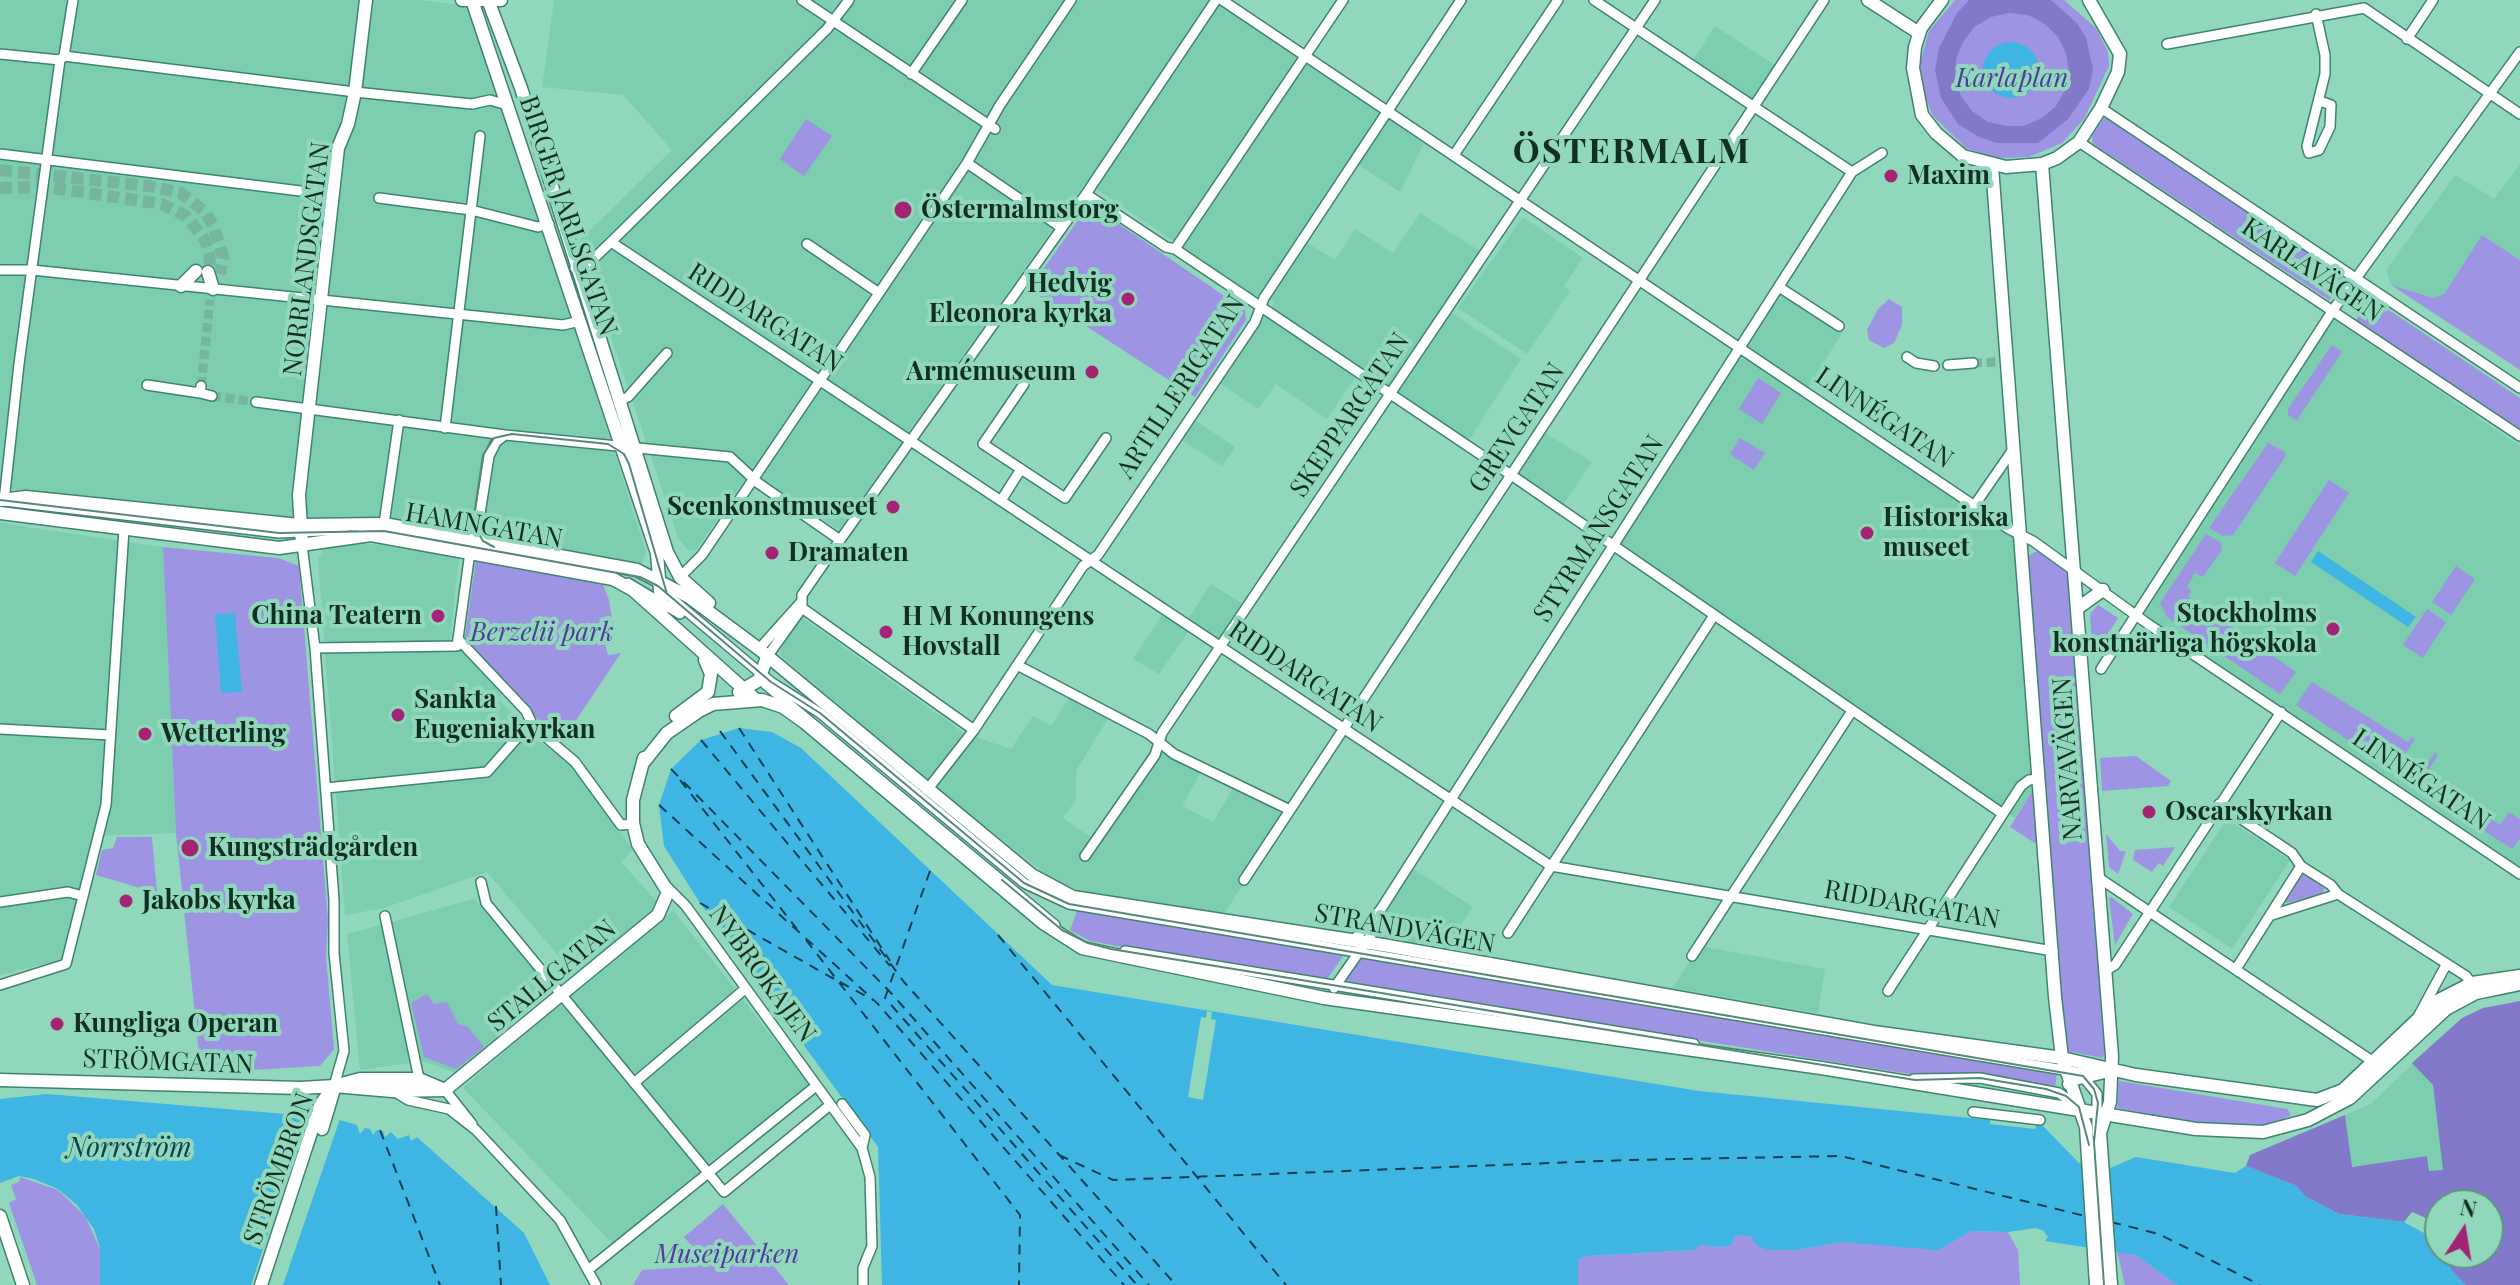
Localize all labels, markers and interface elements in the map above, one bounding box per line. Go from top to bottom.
park label: Karlaplan [1956,63,2068,95]
street label: BIRGER JARLSGATAN [512,92,624,340]
district label: ÖSTERMALM [1513,132,1751,172]
street label: NORRLANDSGATAN [277,140,337,378]
place label: Maxim [1907,160,1990,192]
marker: Maxim [1882,167,1900,185]
place label: Östermalmstorg [921,194,1119,226]
marker: Östermalmstorg [892,199,914,221]
street label: KARLAVÄGEN [2236,211,2388,329]
street label: RIDDARGATAN [682,257,848,379]
place label: Hedvig Eleonora kyrka [929,268,1112,330]
street label: ARTILLERIGATAN [1110,290,1252,484]
marker: Hedvig Eleonora kyrka [1119,290,1137,308]
street label: SKEPPARGATAN [1284,327,1416,503]
place label: Armémuseum [906,356,1076,388]
street label: GREVGATAN [1462,357,1572,499]
street label: LINNÉGATAN [1809,361,1959,475]
marker: Armémuseum [1083,363,1101,381]
street label: STYRMANSGATAN [1527,430,1671,628]
place label: Scenkonstmuseet [667,491,877,523]
street label: HAMNGATAN [403,497,565,555]
marker: Scenkonstmuseet [884,498,902,516]
place label: Historiska museet [1883,502,2009,564]
marker: Historiska museet [1858,524,1876,542]
place label: Dramaten [788,537,909,569]
marker: Dramaten [763,544,781,562]
place label: Stockholms konstnärliga högskola [2052,598,2317,660]
place label: China Teatern [251,600,422,632]
place label: H M Konungens Hovstall [902,601,1094,662]
marker: China Teatern [429,607,447,625]
street label: RIDDARGATAN [1223,614,1387,740]
park label: Berzelii park [470,617,614,649]
marker: Stockholms konstnärliga högskola [2324,620,2342,638]
marker: H M Konungens Hovstall [877,623,895,641]
street label: NARVAVÄGEN [2047,676,2089,842]
place label: Sankta Eugeniakyrkan [414,684,595,746]
marker: Sankta Eugeniakyrkan [389,706,407,724]
place label: Wetterling [161,718,286,750]
street label: LINNÉGATAN [2346,723,2496,837]
marker: Wetterling [136,725,154,743]
place label: Oscarskyrkan [2165,796,2333,828]
marker: Oscarskyrkan [2140,803,2158,821]
place label: Kungsträdgården [208,832,418,864]
marker: Kungsträdgården [179,837,201,859]
street label: RIDDARGATAN [1822,874,2002,936]
place label: Jakobs kyrka [142,885,296,917]
marker: Jakobs kyrka [117,892,135,910]
street label: STRANDVÄGEN [1312,898,1498,960]
street label: NYBROKAJEN [702,899,822,1049]
street label: STALLGATAN [481,913,623,1039]
place label: Kungliga Operan [73,1008,278,1040]
marker: Kungliga Operan [48,1015,66,1033]
street label: STRÖMGATAN [82,1043,254,1081]
street label: STRÖMBRON [237,1089,321,1249]
water label: Norrström [66,1131,192,1165]
north arrow [2424,1189,2504,1269]
text: N [2458,1191,2479,1224]
park label: Museiparken [655,1239,799,1271]

